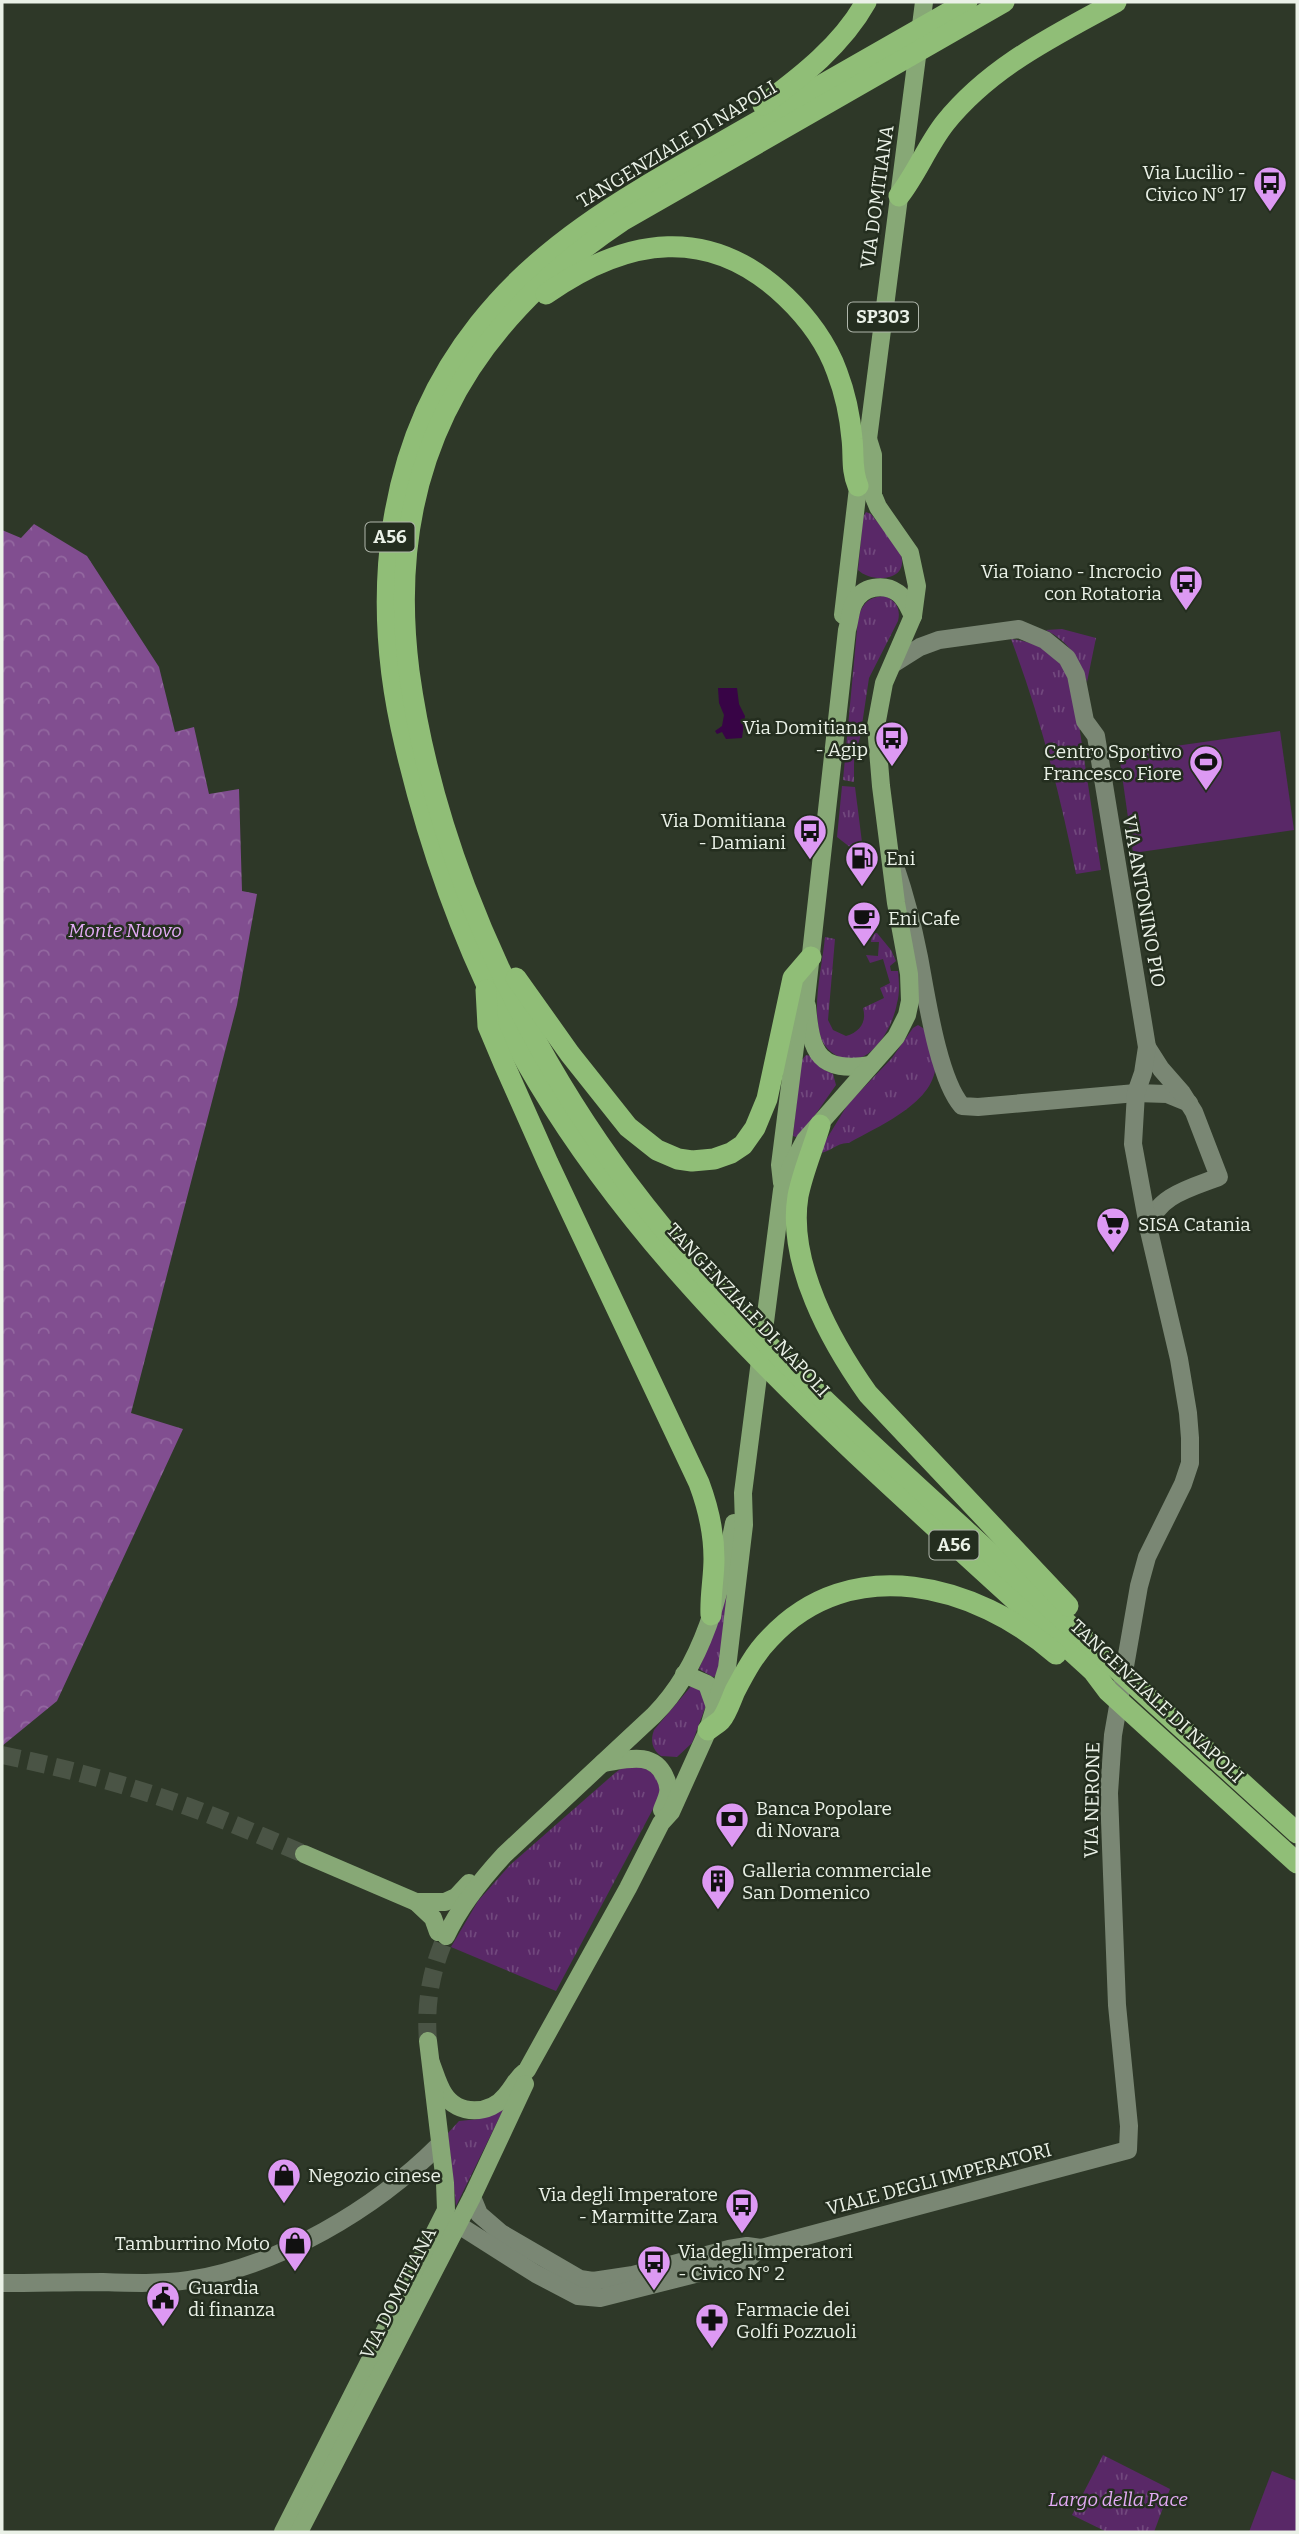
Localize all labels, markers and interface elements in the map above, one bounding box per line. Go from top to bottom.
street label: TANGENZIALE DI NAPOLI [573,75,781,213]
street label: VIA DOMITIANA [856,123,899,270]
place label: Via Lucilio - Civico N° 17 [1142,161,1246,206]
bus stop icon: Via Lucilio - Civico N° 17 [1251,164,1289,213]
road number: SP303 [848,302,918,332]
road number: A56 [366,522,414,552]
place label: Via Toiano - Incrocio con Rotatoria [981,560,1163,605]
bus stop icon: Via Toiano - Incrocio con Rotatoria [1167,563,1205,612]
place label: Via Domitiana - Agip [743,716,869,761]
bus stop icon: Via Domitiana - Agip [873,719,911,768]
place label: Centro Sportivo Francesco Fiore [1043,740,1182,785]
sports icon: Centro Sportivo Francesco Fiore [1187,743,1225,792]
place label: Via Domitiana - Damiani [661,809,787,854]
bus stop icon: Via Domitiana - Damiani [791,812,829,861]
street label: VIA ANTONINO PIO [1117,813,1171,989]
fuel station icon: Eni [843,839,881,888]
place label: Eni [886,847,916,870]
cafe icon: Eni Cafe [845,899,883,948]
place label: Eni Cafe [888,907,960,930]
park label: Monte Nuovo [68,919,182,942]
supermarket icon: SISA Catania [1094,1205,1132,1254]
place label: SISA Catania [1138,1213,1251,1236]
street label: TANGENZIALE DI NAPOLI [662,1219,834,1401]
road number: A56 [930,1530,978,1560]
street label: TANGENZIALE DI NAPOLI [1066,1615,1248,1787]
street label: VIA NERONE [1079,1742,1105,1858]
place label: Banca Popolare di Novara [756,1797,892,1842]
bank icon: Banca Popolare di Novara [713,1800,751,1849]
place label: Galleria commerciale San Domenico [742,1859,931,1904]
building icon: Galleria commerciale San Domenico [699,1862,737,1911]
street label: VIALE DEGLI IMPERATORI [824,2138,1054,2220]
shop icon: Negozio cinese [265,2156,303,2205]
place label: Negozio cinese [308,2164,441,2187]
place label: Via degli Imperatore - Marmitte Zara [539,2183,719,2228]
bus stop icon: Via degli Imperatore - Marmitte Zara [723,2186,761,2235]
street label: VIA DOMITIANA [355,2223,441,2363]
shop icon: Tamburrino Moto [276,2224,314,2273]
place label: Tamburrino Moto [115,2232,270,2255]
place label: Via degli Imperatori - Civico N° 2 [678,2240,853,2285]
bus stop icon: Via degli Imperatori - Civico N° 2 [635,2243,673,2292]
place label: Guardia di finanza [188,2276,276,2321]
public building icon: Guardia di finanza [144,2279,182,2328]
place label: Farmacie dei Golfi Pozzuoli [736,2298,857,2343]
pharmacy icon: Farmacie dei Golfi Pozzuoli [693,2301,731,2350]
park label: Largo della Pace [1048,2488,1188,2511]

